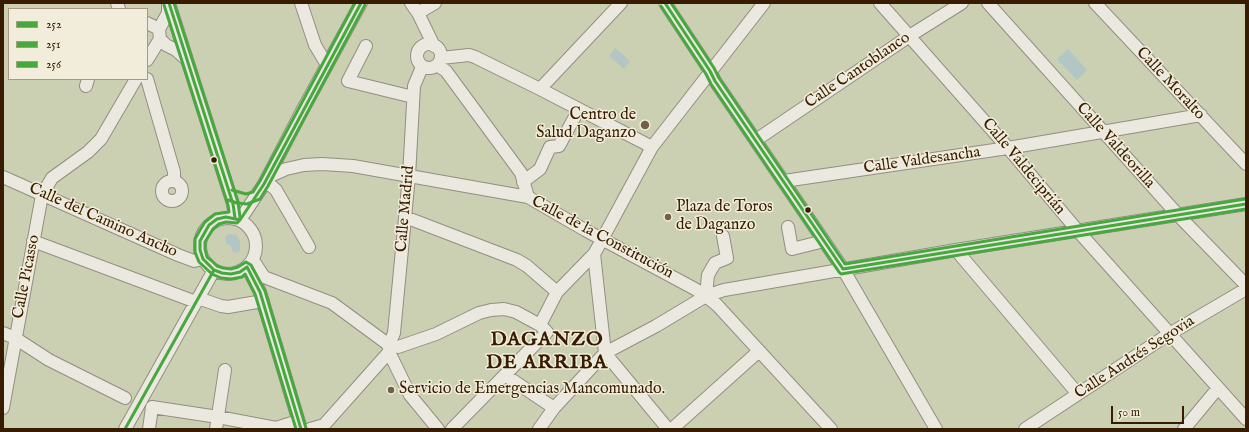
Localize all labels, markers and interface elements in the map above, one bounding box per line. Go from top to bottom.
legend [8,8,148,80]
text: 252 [46,17,62,32]
street label: Calle Cantoblanco [802,29,914,113]
text: 251 [46,37,60,52]
street label: Calle Moralto [1131,44,1209,124]
text: 256 [46,57,61,72]
street label: Calle Valdeorilla [1071,99,1159,193]
place label: Centro de Salud Daganzo [536,106,636,144]
street label: Calle Valdeciprián [977,115,1069,219]
marker: Centro de Salud Daganzo [639,119,651,131]
street label: Calle Valdesancha [862,143,982,179]
unlabelled marker [209,155,219,165]
street label: Calle Madrid [393,165,419,253]
street label: Calle del Camino Ancho [26,180,180,262]
street label: Calle de la Constitución [528,192,676,284]
place label: Plaza de Toros de Daganzo [676,198,773,236]
unlabelled marker [803,205,813,215]
marker: Plaza de Toros de Daganzo [663,212,673,222]
street label: Calle Picasso [9,233,45,321]
street label: Calle Andrés Segovia [1071,312,1199,404]
district label: DAGANZO DE ARRIBA [486,329,608,376]
place label: Servicio de Emergencias Mancomunado. [399,380,665,400]
marker: Servicio de Emergencias Mancomunado. [386,385,396,395]
scale bar [1113,398,1186,424]
text: 50 m [1118,405,1140,420]

